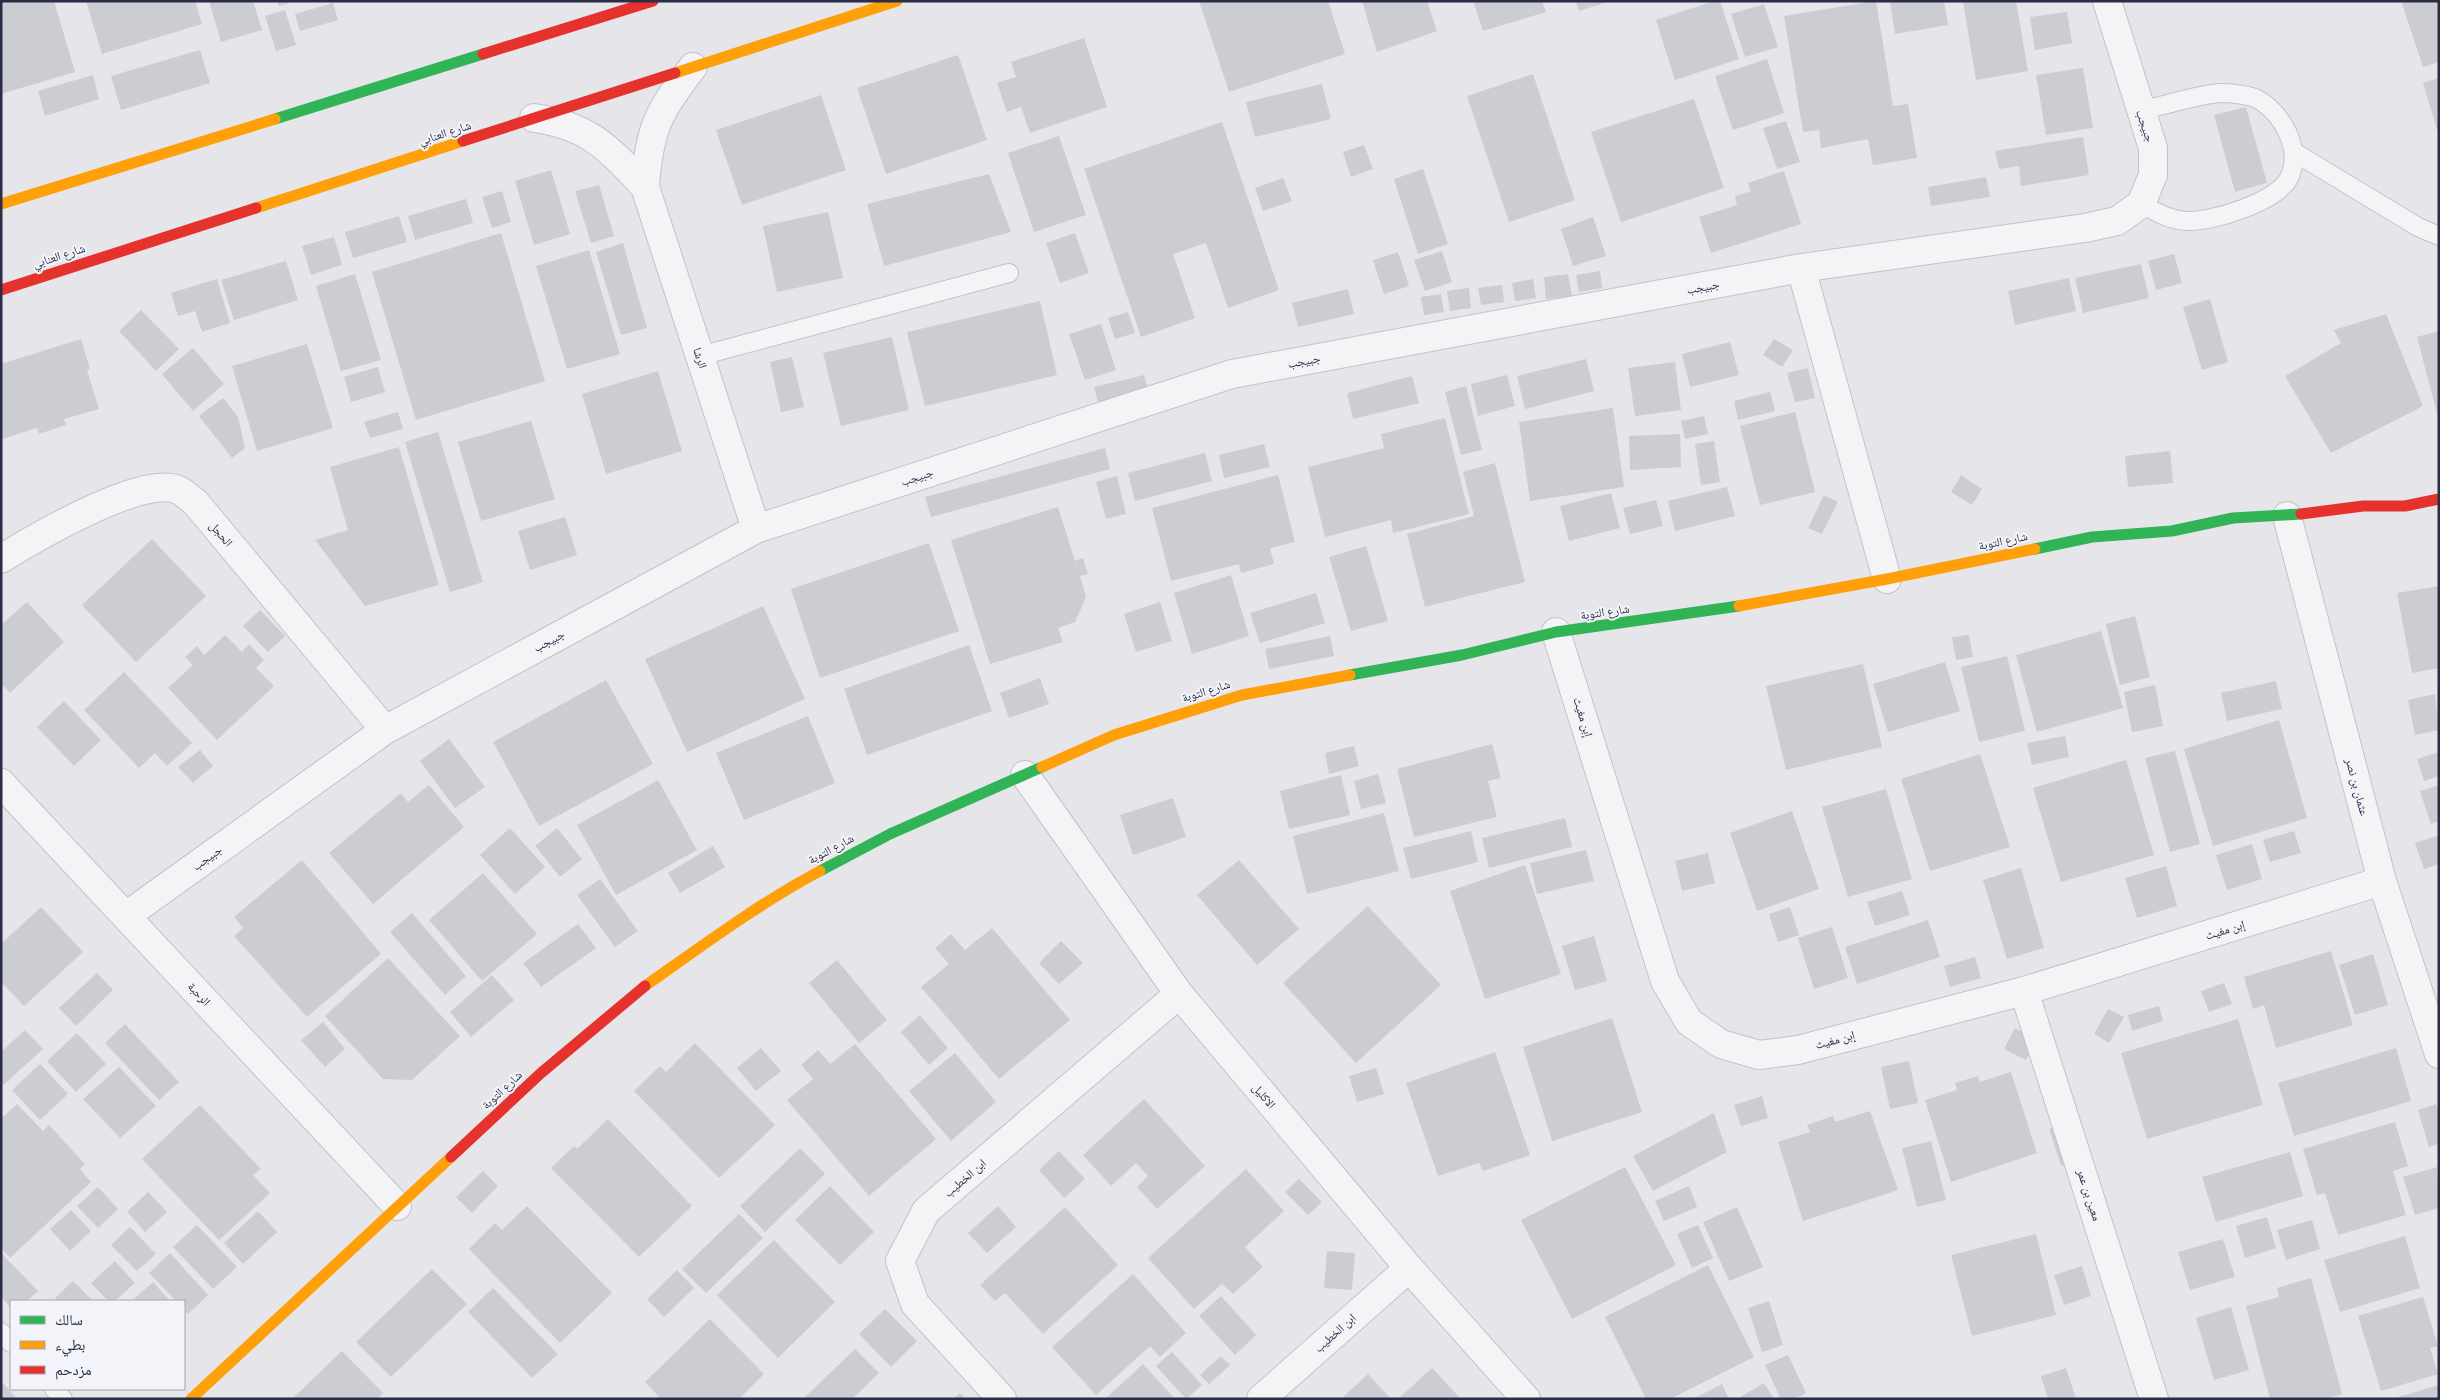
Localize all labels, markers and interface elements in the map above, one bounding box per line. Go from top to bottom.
street label: جبيجب [2133,108,2157,144]
street label: شارع العنابي [417,118,474,151]
street label: شارع العنابي [31,241,88,274]
street label: جبيجب [1685,277,1721,297]
street label: الرشا [690,346,710,370]
street label: جبيجب [1286,351,1322,371]
street label: جبيجب [899,465,935,489]
street label: الحجل [206,519,236,550]
street label: شارع التوبة [1977,529,2029,554]
street label: شارع التوبة [1579,602,1631,623]
street label: جبيجب [531,627,567,655]
street label: شارع التوبة [1180,677,1232,706]
street label: إبن مغيث [1570,696,1596,739]
street label: عثمان بن نصر [2342,756,2371,817]
street label: شارع التوبة [806,831,857,868]
street label: جبيجب [189,842,225,874]
street label: إبن مغيث [2204,917,2247,943]
street label: الرحبة [184,979,213,1009]
street label: إبن مغيث [1814,1028,1857,1053]
street label: شارع التوبة [479,1068,526,1113]
street label: الاكليل [1249,1081,1279,1112]
street label: ابن الخطيب [941,1156,989,1200]
street label: معين بن عمر [2073,1166,2104,1223]
legend [10,1300,185,1390]
text: سالك [55,1311,83,1329]
street label: ابن الخطيب [1311,1311,1359,1356]
text: بطيء [55,1336,85,1357]
text: مزدحم [55,1361,92,1380]

